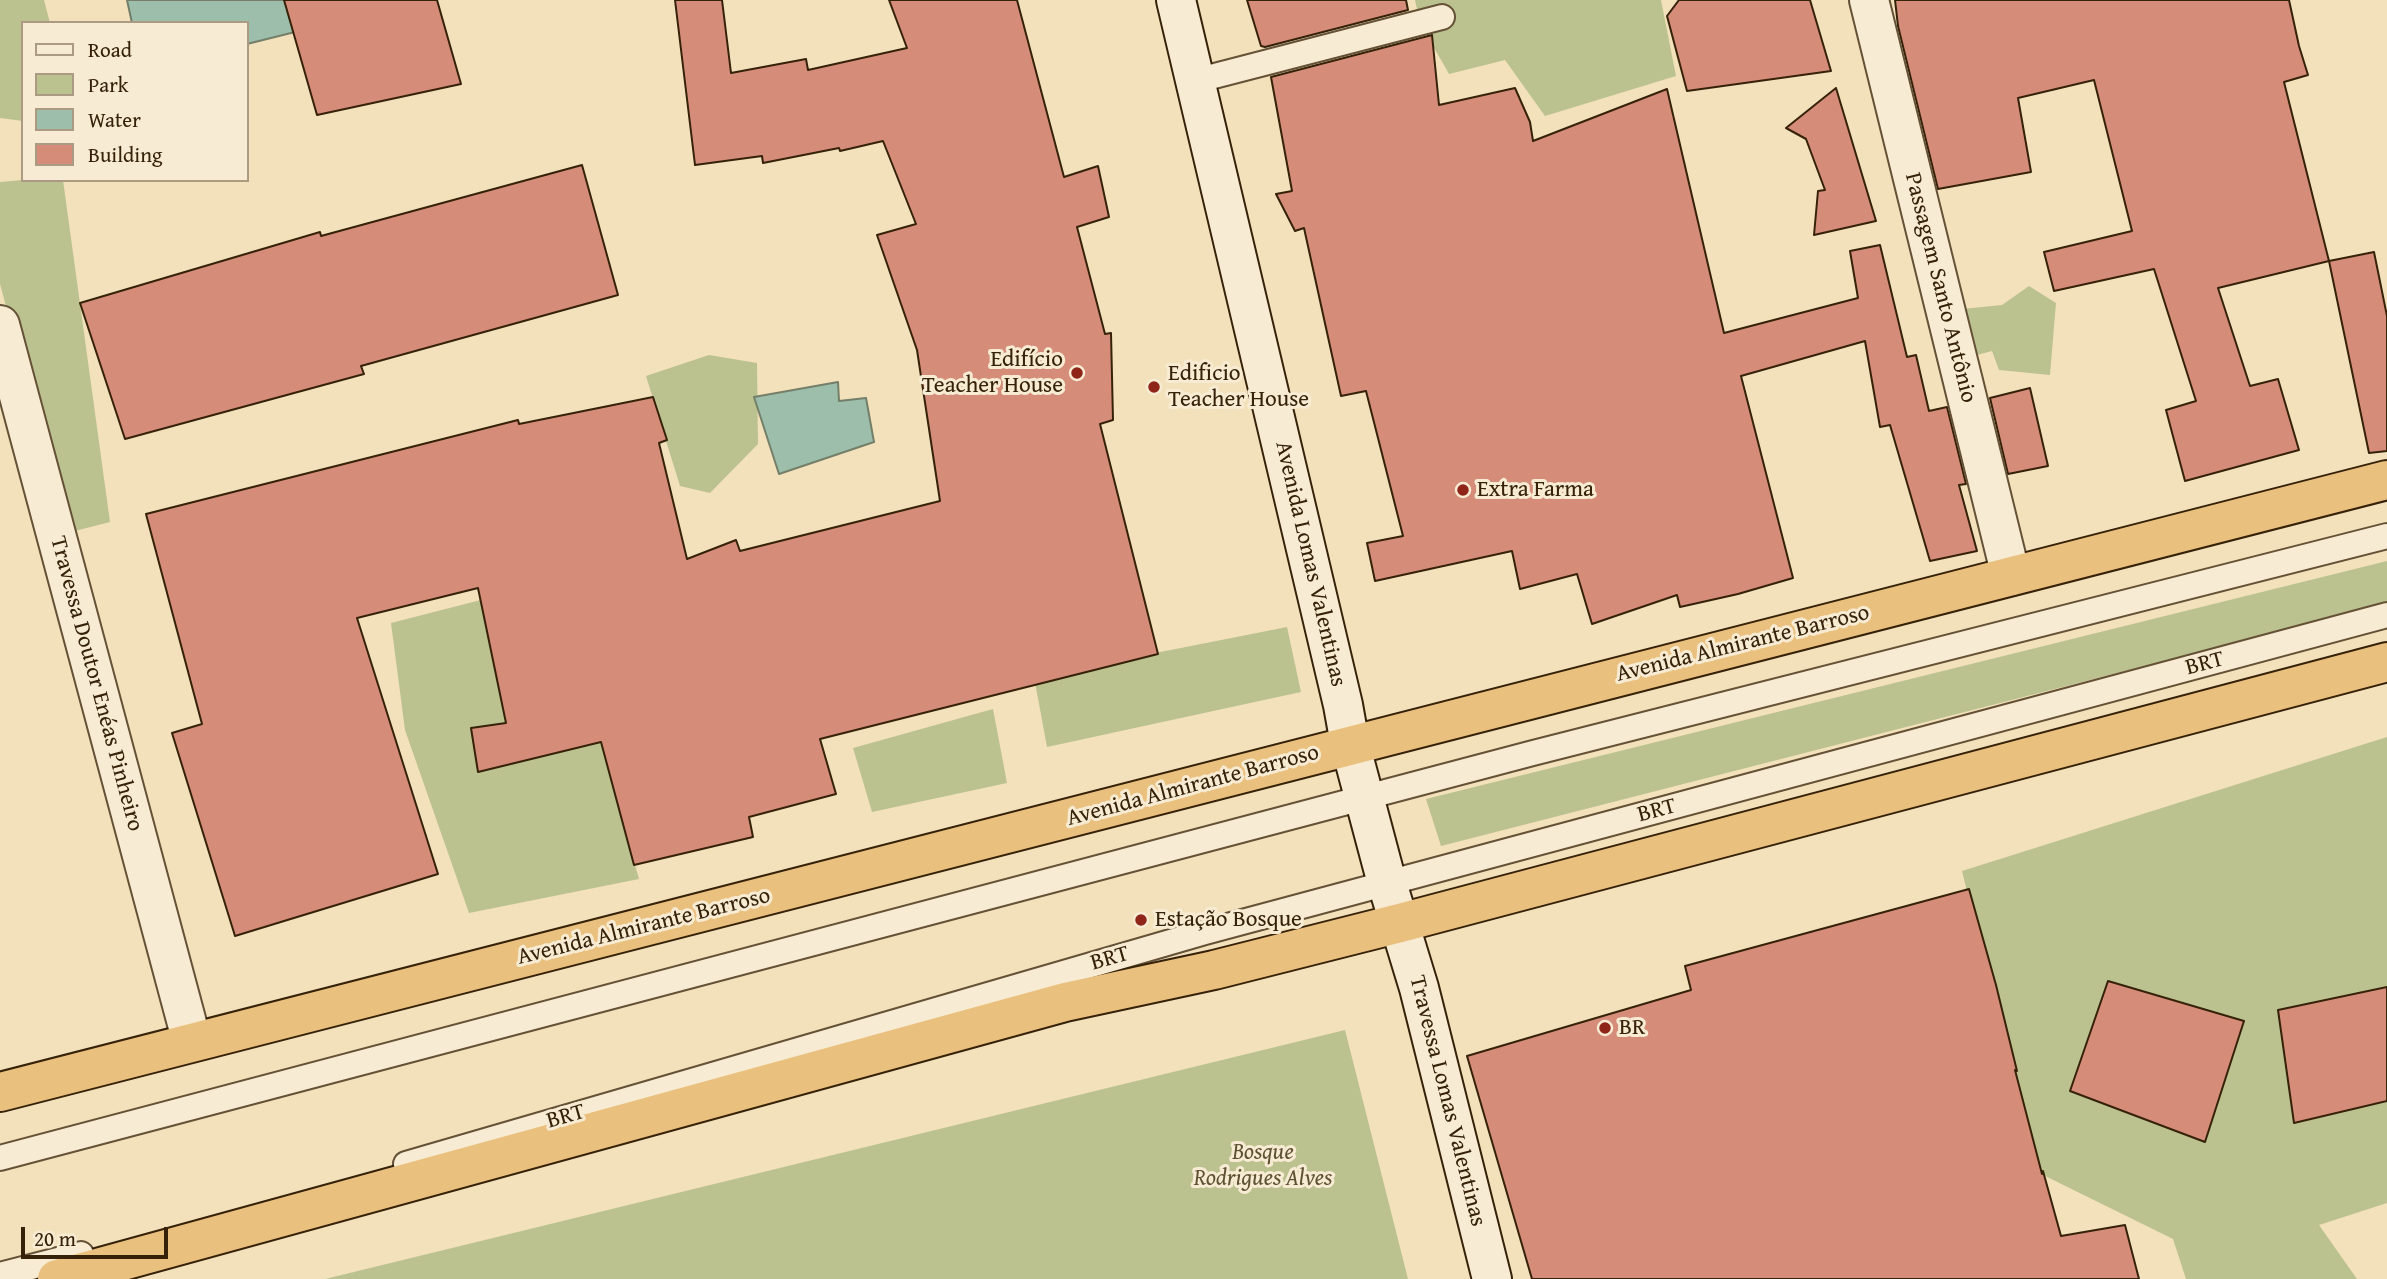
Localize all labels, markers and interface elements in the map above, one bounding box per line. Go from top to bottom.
legend [21,21,248,182]
text: Road [88,34,132,65]
text: Park [88,69,129,100]
text: Water [88,104,141,135]
text: Building [88,139,162,170]
street label: Passagem Santo Antônio [1898,170,1982,406]
place label: Edifício Teacher House [922,346,1063,400]
place label: Edificio Teacher House [1168,360,1309,414]
marker: Edifício Teacher House [1069,365,1085,381]
marker: Edificio Teacher House [1146,379,1162,395]
street label: Avenida Lomas Valentinas [1268,439,1352,689]
place label: Extra Farma [1477,476,1594,504]
marker: Extra Farma [1455,482,1471,498]
street label: Travessa Doutor Enéas Pinheiro [43,533,149,835]
street label: Avenida Almirante Barroso [1614,599,1872,689]
street label: BRT [2183,646,2227,682]
street label: Avenida Almirante Barroso [1064,739,1322,833]
street label: BRT [1635,793,1679,829]
street label: Avenida Almirante Barroso [515,882,773,972]
place label: Estação Bosque [1155,906,1302,934]
marker: Estação Bosque [1133,912,1149,928]
street label: BRT [1088,940,1132,978]
street label: Travessa Lomas Valentinas [1402,973,1492,1229]
place label: BR [1619,1014,1645,1042]
marker: BR [1597,1020,1613,1036]
street label: BRT [544,1098,588,1136]
park label: Bosque Rodrigues Alves [1194,1139,1332,1193]
scale bar [24,1212,172,1256]
text: 20 m [34,1223,76,1254]

